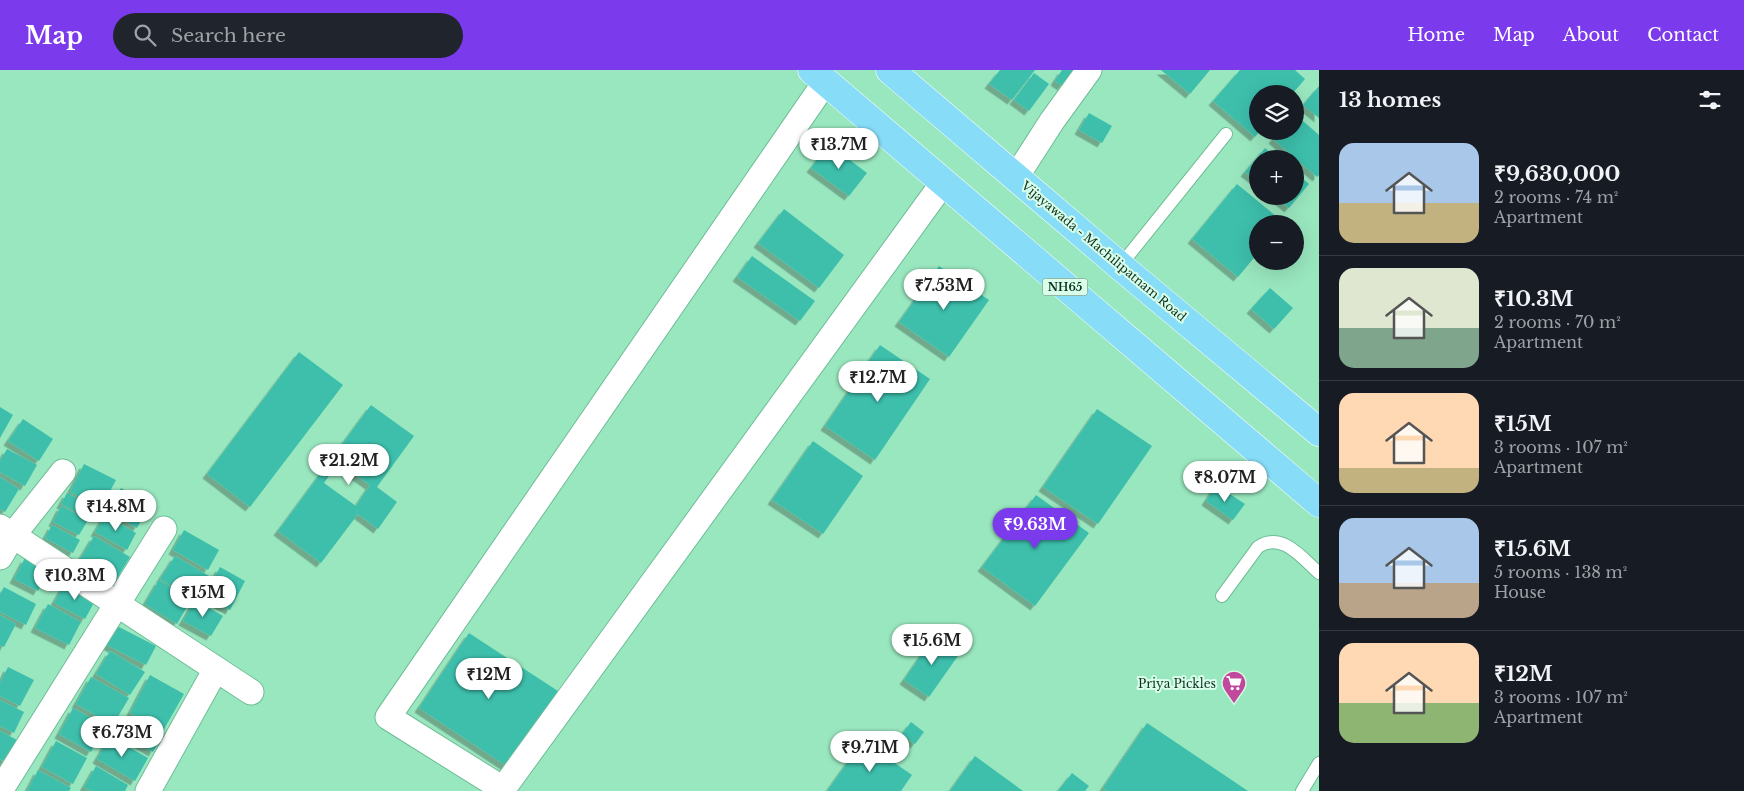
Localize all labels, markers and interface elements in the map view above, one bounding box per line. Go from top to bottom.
search box [113,13,463,58]
text: Map [25,21,83,50]
icon: search [131,21,159,49]
text: Search here [171,24,286,47]
text: Home [1407,24,1465,46]
text: Map [1493,24,1535,46]
text: About [1563,24,1619,46]
text: Contact [1647,24,1719,46]
map controls [1249,85,1304,270]
button: layers [1249,85,1304,140]
icon: filters [1696,86,1724,114]
text: 13 homes [1339,87,1441,113]
pin: ₹13.7M [798,128,880,170]
text: ₹13.7M [810,134,868,154]
button: + [1249,150,1304,205]
text: ₹9,630,000 [1494,161,1620,187]
icon: home [1379,163,1439,223]
street label: Vijayawada - Machilipatnam Road [1018,177,1189,324]
text: 2 rooms · 74 m² [1494,187,1618,207]
text: Apartment [1494,207,1583,227]
button: − [1249,215,1304,270]
pin: ₹7.53M [903,268,985,311]
text: ₹7.53M [915,275,973,295]
road number: NH65 [1042,278,1088,296]
text: ₹10.3M [1494,286,1574,312]
icon: home [1379,288,1439,348]
text: 2 rooms · 70 m² [1494,312,1621,332]
text: Apartment [1494,332,1583,352]
pin: ₹12.7M [837,360,919,403]
text: ₹12.7M [849,367,907,387]
text: ₹15M [1494,411,1552,437]
icon: home [1379,413,1439,473]
text: 3 rooms · 107 m² [1494,437,1628,457]
pin: ₹21.2M [308,444,390,486]
text: ₹21.2M [319,450,379,470]
text: Apartment [1494,457,1583,477]
pin: ₹8.07M [1184,460,1266,503]
text: ₹8.07M [1194,467,1256,487]
pin: ₹14.8M [75,490,157,532]
text: ₹14.8M [86,496,146,516]
pin: ₹9.63M [994,508,1076,550]
text: ₹9.63M [1004,514,1066,534]
text: ₹15.6M [1494,536,1571,562]
icon: home [1379,538,1439,598]
pin: ₹10.3M [34,558,116,601]
text: 5 rooms · 138 m² [1494,562,1627,582]
text: ₹10.3M [45,565,105,585]
pin: ₹15M [173,576,233,618]
text: ₹15M [181,582,225,602]
text: House [1494,582,1546,602]
pin: ₹15.6M [891,624,973,666]
text: ₹15.6M [903,630,961,650]
pin: ₹12M [459,658,519,700]
text: ₹12M [1494,661,1553,687]
icon: home [1379,663,1439,723]
text: ₹12M [467,664,511,684]
supermarket icon: Priya Pickles [1221,670,1247,704]
place label: Priya Pickles [1138,676,1216,691]
text: 3 rooms · 107 m² [1494,687,1628,707]
text: Apartment [1494,707,1583,727]
pin: ₹6.73M [81,716,163,758]
text: ₹6.73M [92,722,152,742]
pin: ₹9.71M [829,730,911,773]
text: ₹9.71M [841,737,899,757]

